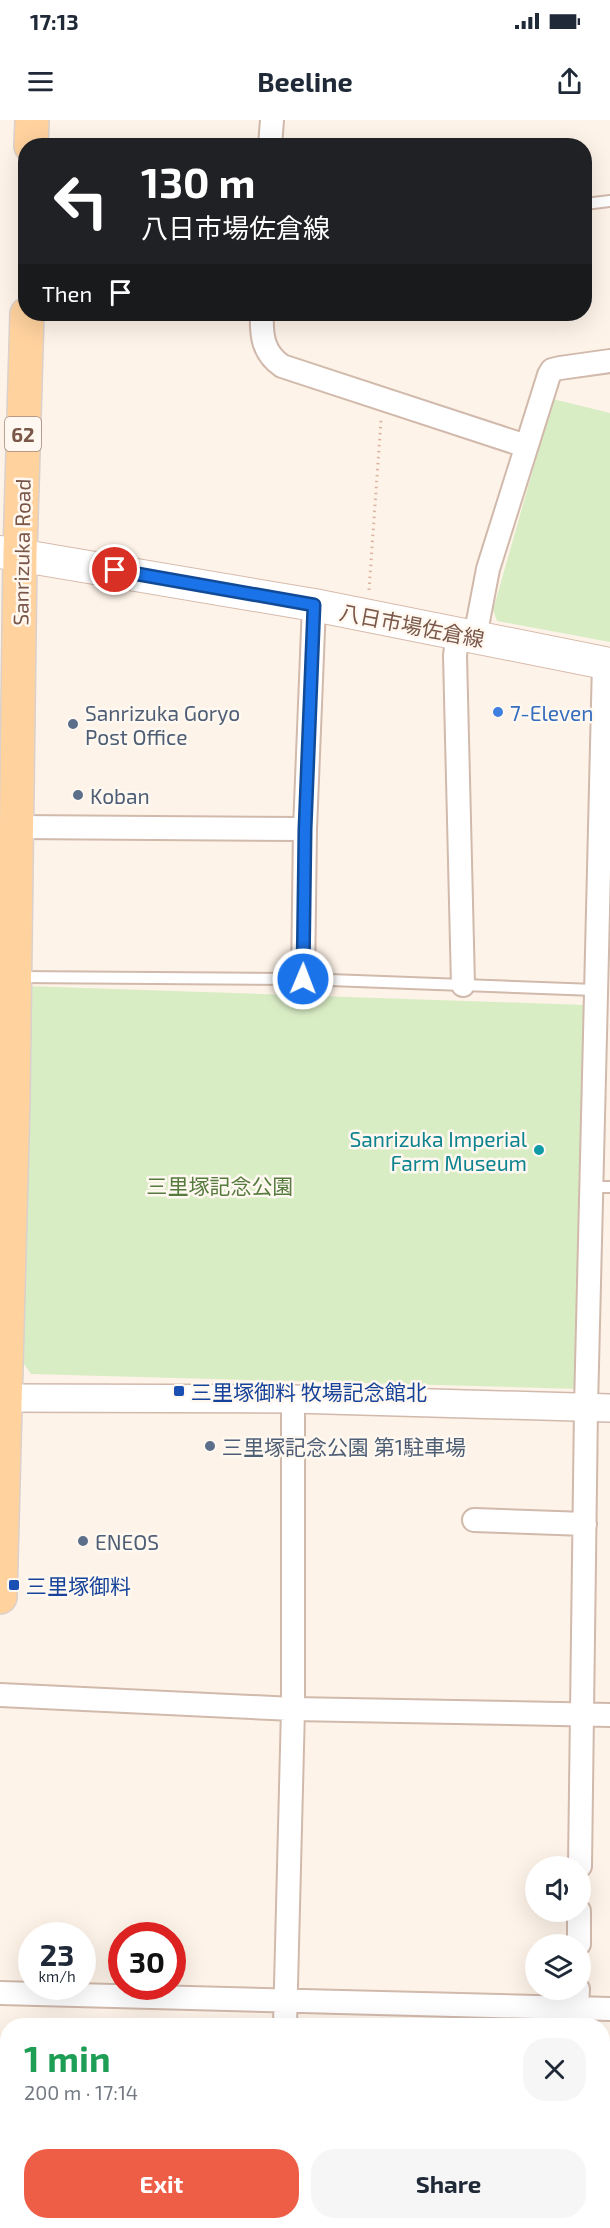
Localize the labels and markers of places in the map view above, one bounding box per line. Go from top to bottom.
pin [89,544,140,595]
place label: Sanrizuka Goryo Post Office [85,700,240,749]
place label: 7-Eleven [510,700,593,725]
marker: 7-Eleven [491,705,505,719]
marker: Sanrizuka Goryo Post Office [66,717,80,731]
place label: Koban [90,783,150,808]
marker: Koban [71,788,85,802]
place label: Sanrizuka Imperial Farm Museum [350,1126,528,1175]
marker: Sanrizuka Imperial Farm Museum [532,1143,546,1157]
place label: 三里塚御料 牧場記念館北 [191,1379,427,1404]
marker: 三里塚御料 牧場記念館北 [172,1384,186,1398]
place label: 三里塚記念公園 第1駐車場 [222,1434,466,1459]
marker: 三里塚記念公園 第1駐車場 [203,1439,217,1453]
place label: ENEOS [95,1529,159,1554]
marker: ENEOS [76,1534,90,1548]
place label: 三里塚御料 [26,1573,131,1598]
marker: 三里塚御料 [7,1578,21,1592]

